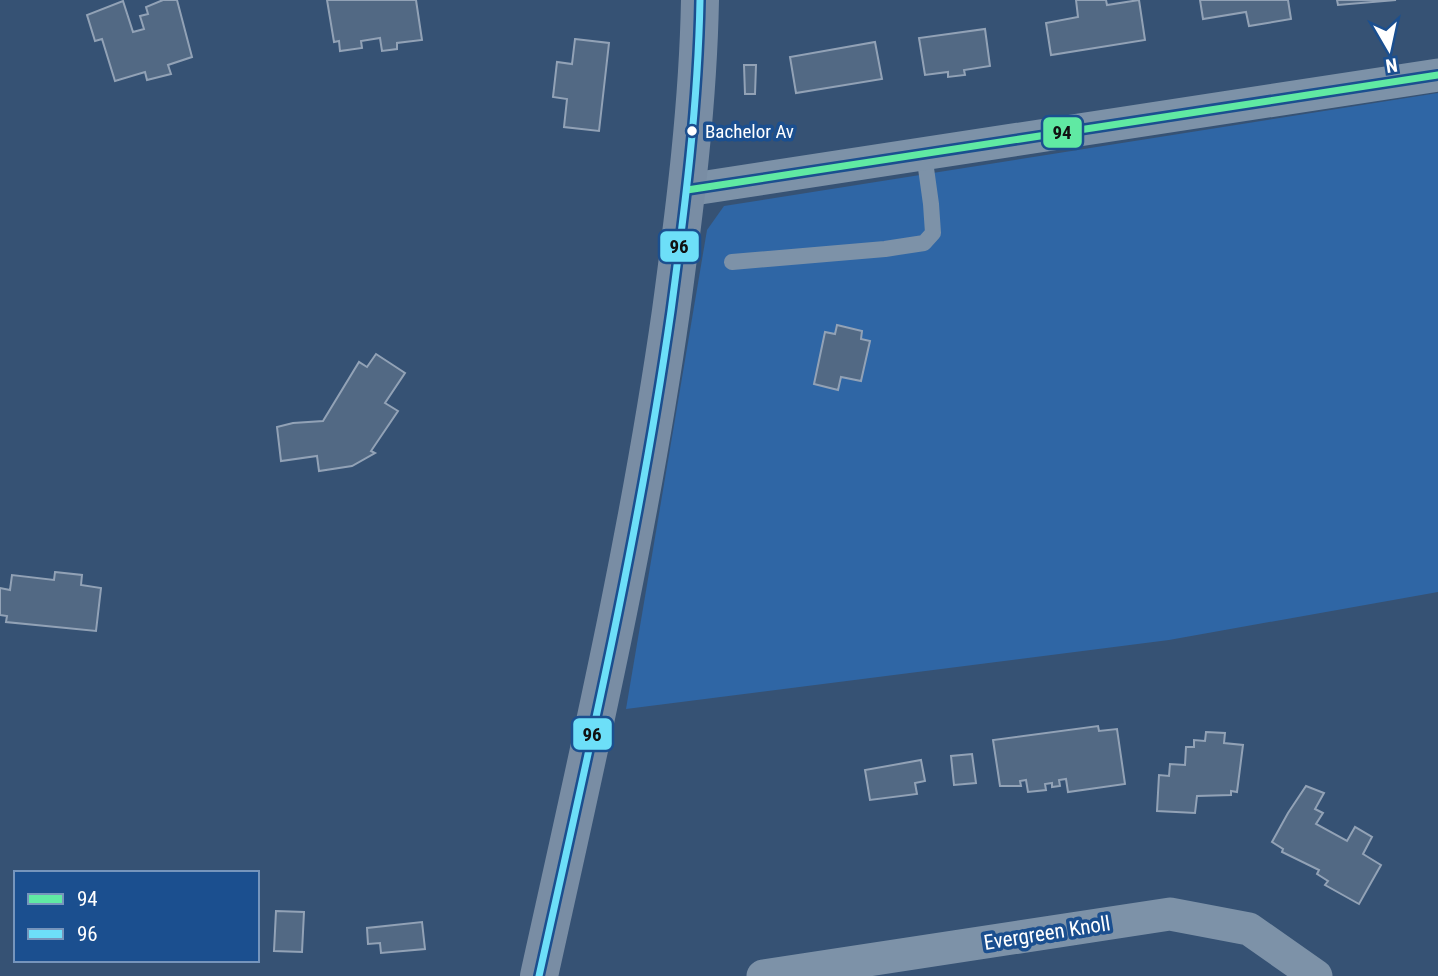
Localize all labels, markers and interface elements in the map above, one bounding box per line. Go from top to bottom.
north arrow [1354,14,1424,84]
text: N [1384,53,1399,78]
line badge: 94 [1042,116,1083,149]
place label: Bachelor Av [705,120,794,143]
text: 94 [1052,121,1072,144]
marker: Bachelor Av [685,124,699,138]
line badge: 96 [659,230,700,263]
text: 96 [669,235,689,258]
line badge: 96 [572,717,613,751]
text: 96 [582,723,602,746]
legend [14,871,259,962]
text: 94 [77,887,98,911]
street label: Evergreen Knoll [982,911,1112,955]
text: 96 [77,922,98,946]

